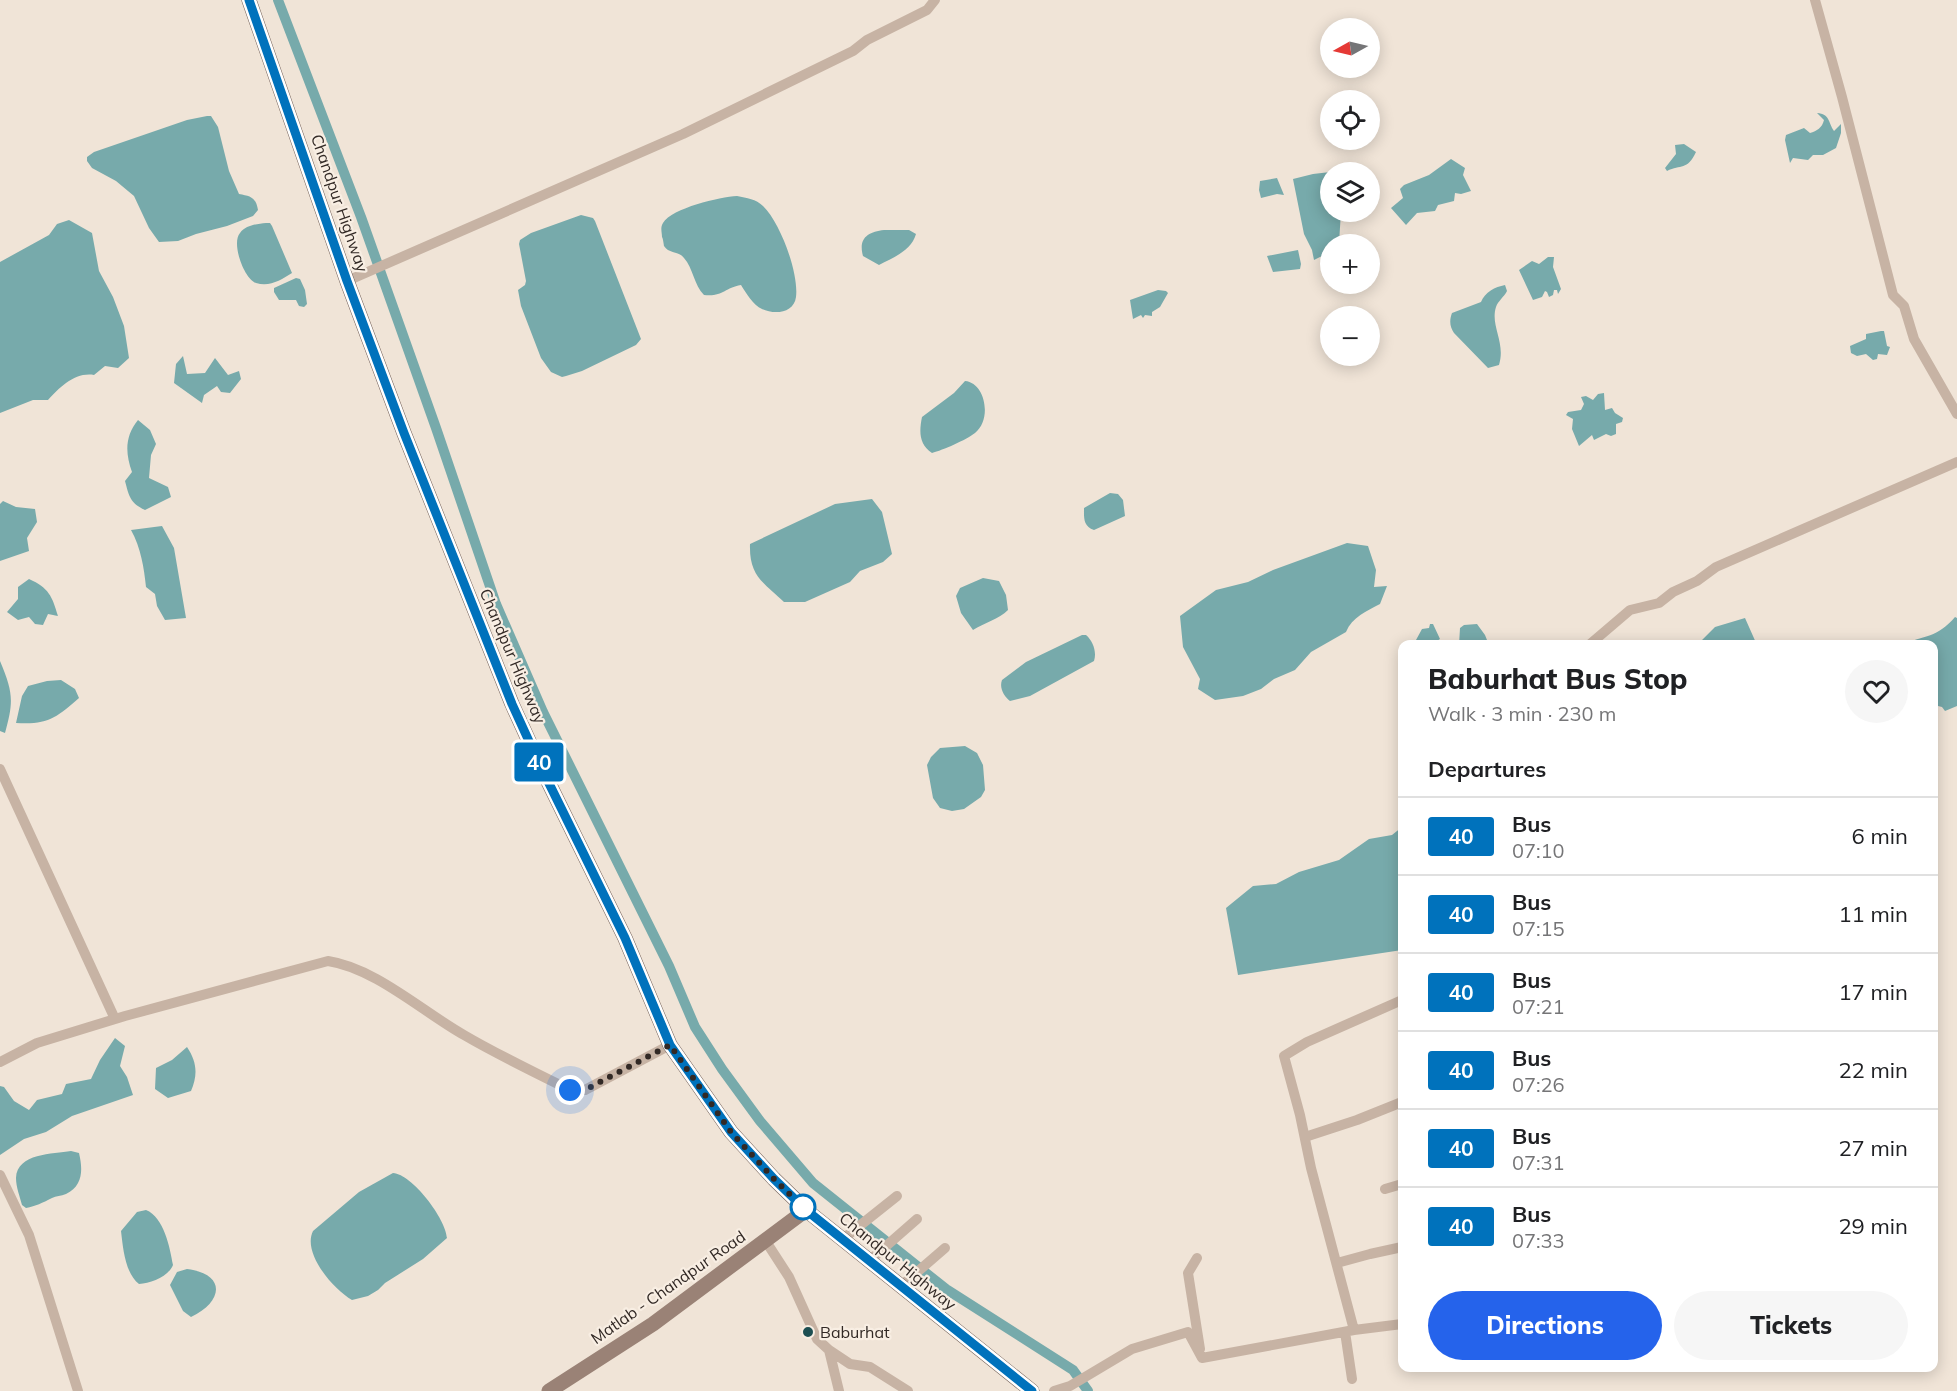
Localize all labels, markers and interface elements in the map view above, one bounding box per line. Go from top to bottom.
north arrow [1320,18,1380,78]
map controls [1320,18,1380,366]
button: locate [1320,90,1380,150]
street label: Chandpur Highway [307,131,373,275]
button: layers [1320,162,1380,222]
button: + [1320,234,1380,294]
button: − [1320,306,1380,366]
street label: Chandpur Highway [476,586,551,727]
button: heart [1845,660,1908,723]
text: Baburhat Bus Stop [1428,661,1688,696]
text: Walk · 3 min · 230 m [1428,701,1616,726]
line badge: 40 [512,742,566,782]
text: 40 [526,749,552,775]
text: Departures [1428,755,1546,783]
text: Bus [1512,810,1551,838]
text: 6 min [1852,822,1908,850]
text: 40 [1448,823,1474,849]
text: 07:10 [1512,838,1565,863]
text: Bus [1512,888,1551,916]
text: 11 min [1838,900,1908,928]
text: 40 [1448,901,1474,927]
text: 07:15 [1512,916,1565,941]
text: Bus [1512,966,1551,994]
text: 17 min [1838,978,1908,1006]
text: 40 [1448,979,1474,1005]
text: 07:21 [1512,994,1565,1019]
text: Bus [1512,1044,1551,1072]
text: 22 min [1838,1056,1908,1084]
text: 40 [1448,1057,1474,1083]
text: 07:26 [1512,1072,1565,1097]
your location [555,1075,585,1105]
text: Bus [1512,1122,1551,1150]
text: 27 min [1838,1134,1908,1162]
text: 40 [1448,1135,1474,1161]
text: 07:31 [1512,1150,1565,1175]
unlabelled marker [790,1194,816,1220]
text: Bus [1512,1200,1551,1228]
street label: Chandpur Highway [836,1208,961,1315]
text: 29 min [1838,1212,1908,1240]
text: 40 [1448,1213,1474,1239]
street label: Matlab - Chandpur Road [587,1226,749,1348]
text: 07:33 [1512,1228,1565,1253]
button: Directions [1428,1291,1662,1360]
button: Tickets [1674,1291,1908,1360]
place label: Baburhat [820,1322,890,1342]
marker: Baburhat [801,1325,815,1339]

